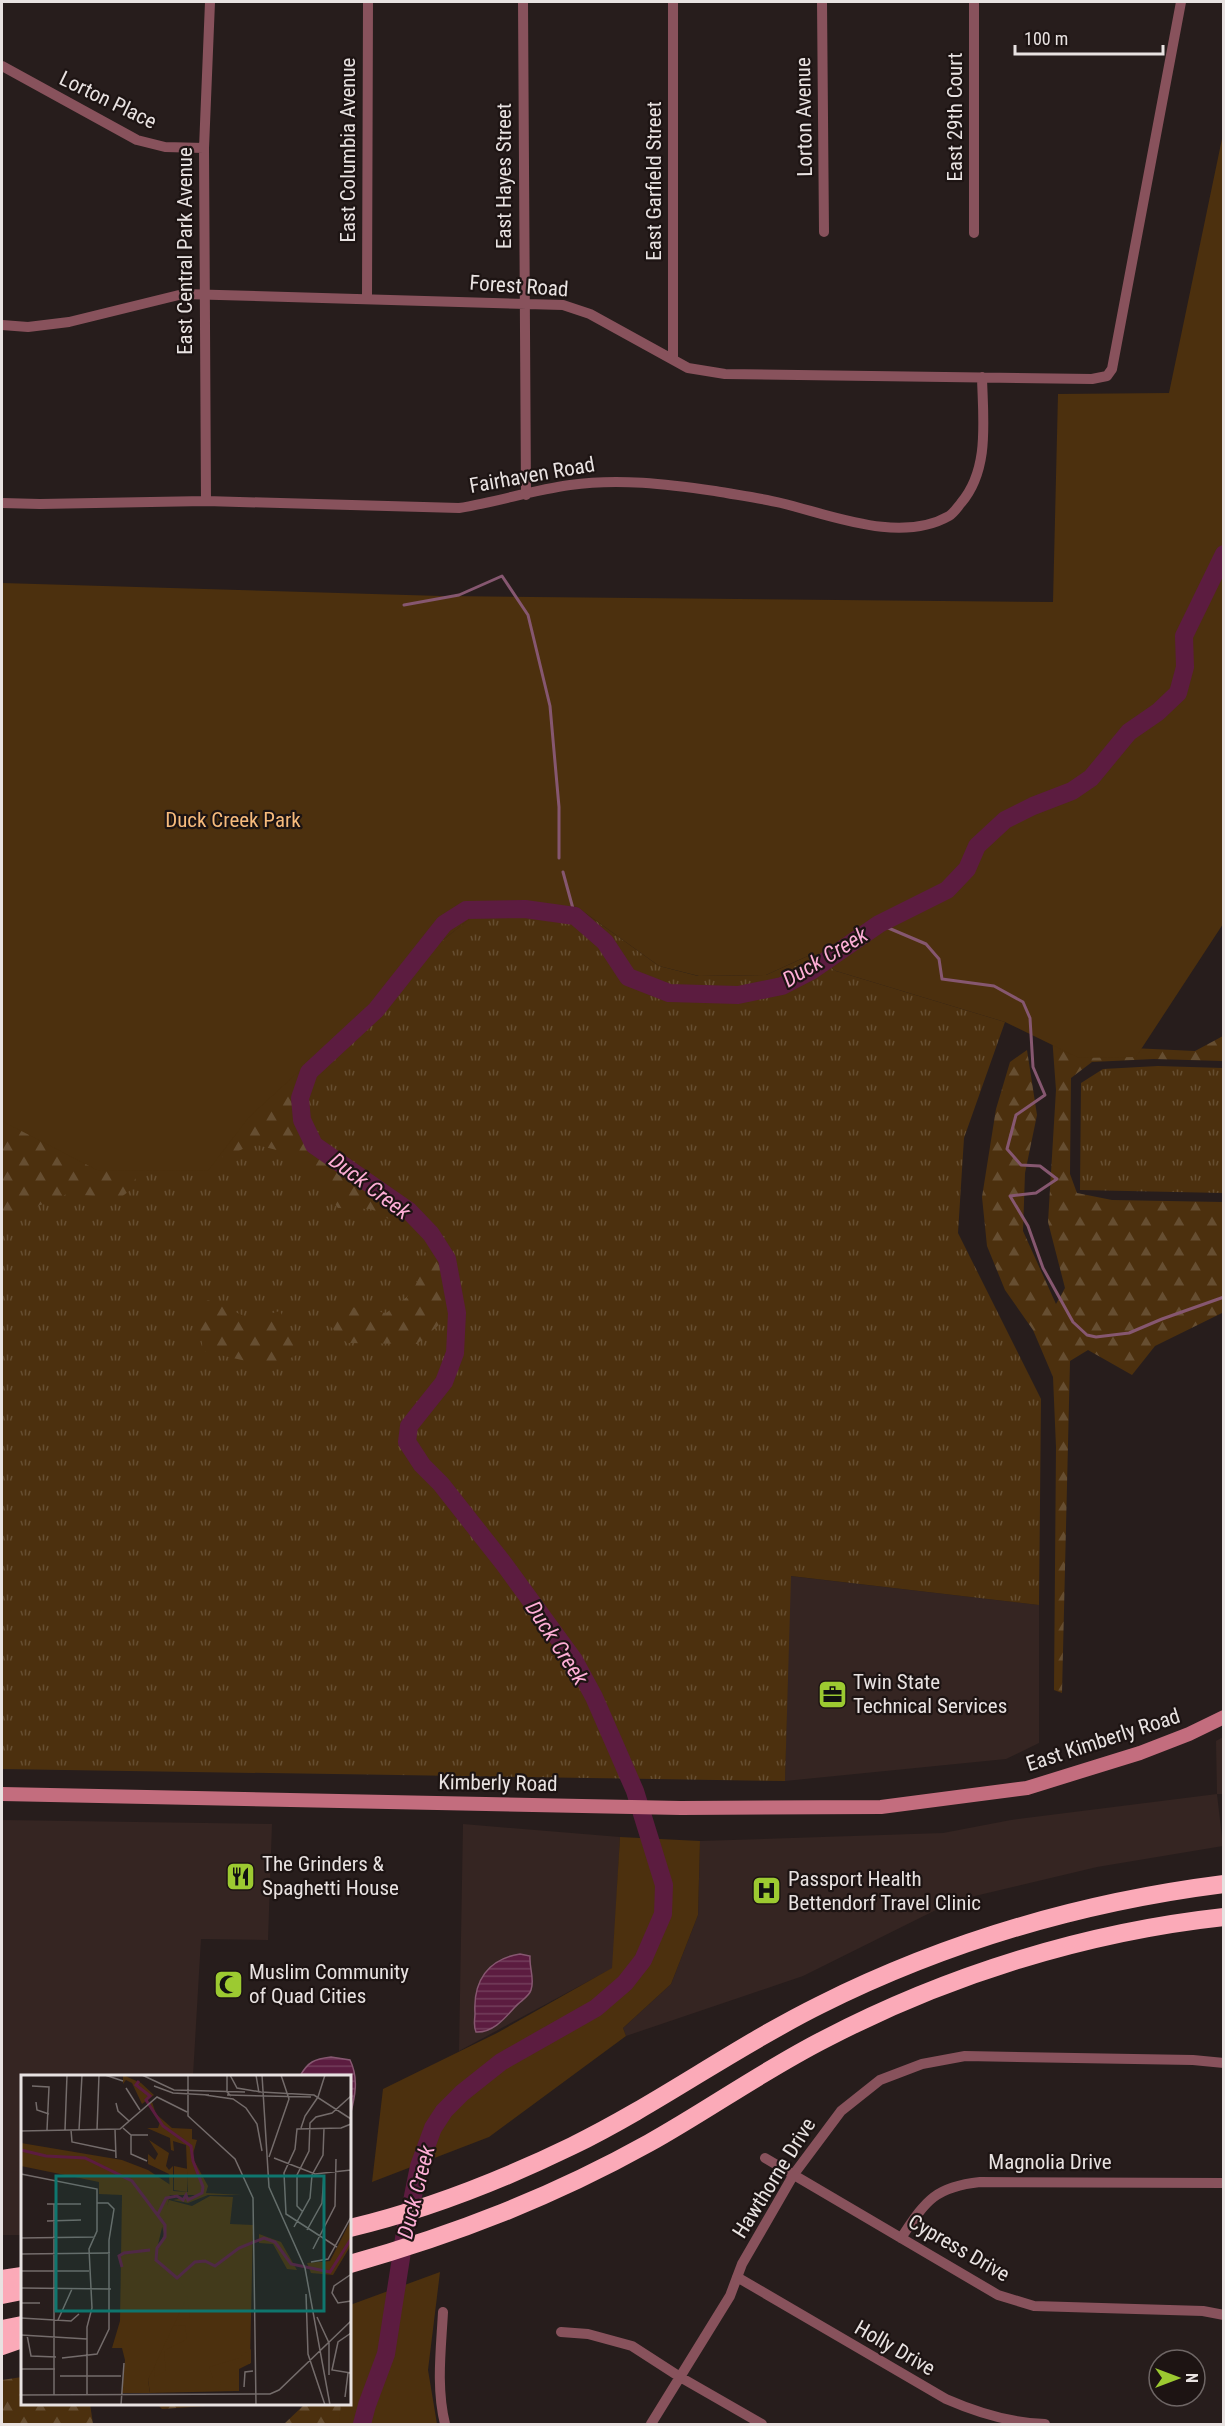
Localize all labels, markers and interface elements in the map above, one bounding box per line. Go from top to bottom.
scale bar [1015,18,1164,56]
text: 100 m [1024,28,1068,49]
street label: East 29th Court [943,53,967,181]
street label: East Columbia Avenue [336,57,360,242]
street label: Lorton Avenue [791,57,817,177]
street label: Lorton Place [56,66,161,134]
street label: East Garfield Street [642,101,666,261]
street label: East Hayes Street [492,103,516,249]
street label: East Central Park Avenue [173,147,197,355]
street label: Forest Road [469,271,569,301]
street label: Fairhaven Road [467,452,597,498]
park label: Duck Creek Park [165,808,301,832]
water label: Duck Creek [778,922,872,992]
water label: Duck Creek [325,1147,416,1225]
water label: Duck Creek [521,1596,594,1690]
place label: Twin State Technical Services [853,1670,1007,1718]
office icon: Twin State Technical Services [816,1678,848,1710]
street label: East Kimberly Road [1023,1704,1183,1776]
street label: Kimberly Road [438,1770,558,1796]
place label: The Grinders & Spaghetti House [262,1852,399,1900]
restaurant icon: The Grinders & Spaghetti House [225,1860,257,1892]
place label: Passport Health Bettendorf Travel Clinic [788,1867,981,1915]
hospital icon: Passport Health Bettendorf Travel Clinic [751,1875,783,1907]
place label: Muslim Community of Quad Cities [249,1960,409,2008]
mosque icon: Muslim Community of Quad Cities [212,1968,244,2000]
inset map [21,2075,351,2405]
street label: Hawthorne Drive [728,2114,820,2242]
water label: Duck Creek [392,2143,440,2241]
street label: Magnolia Drive [988,2150,1112,2174]
street label: Cypress Drive [904,2209,1014,2287]
street label: Holly Drive [851,2315,940,2381]
north arrow [1147,2348,1207,2408]
text: N [1182,2373,1201,2383]

